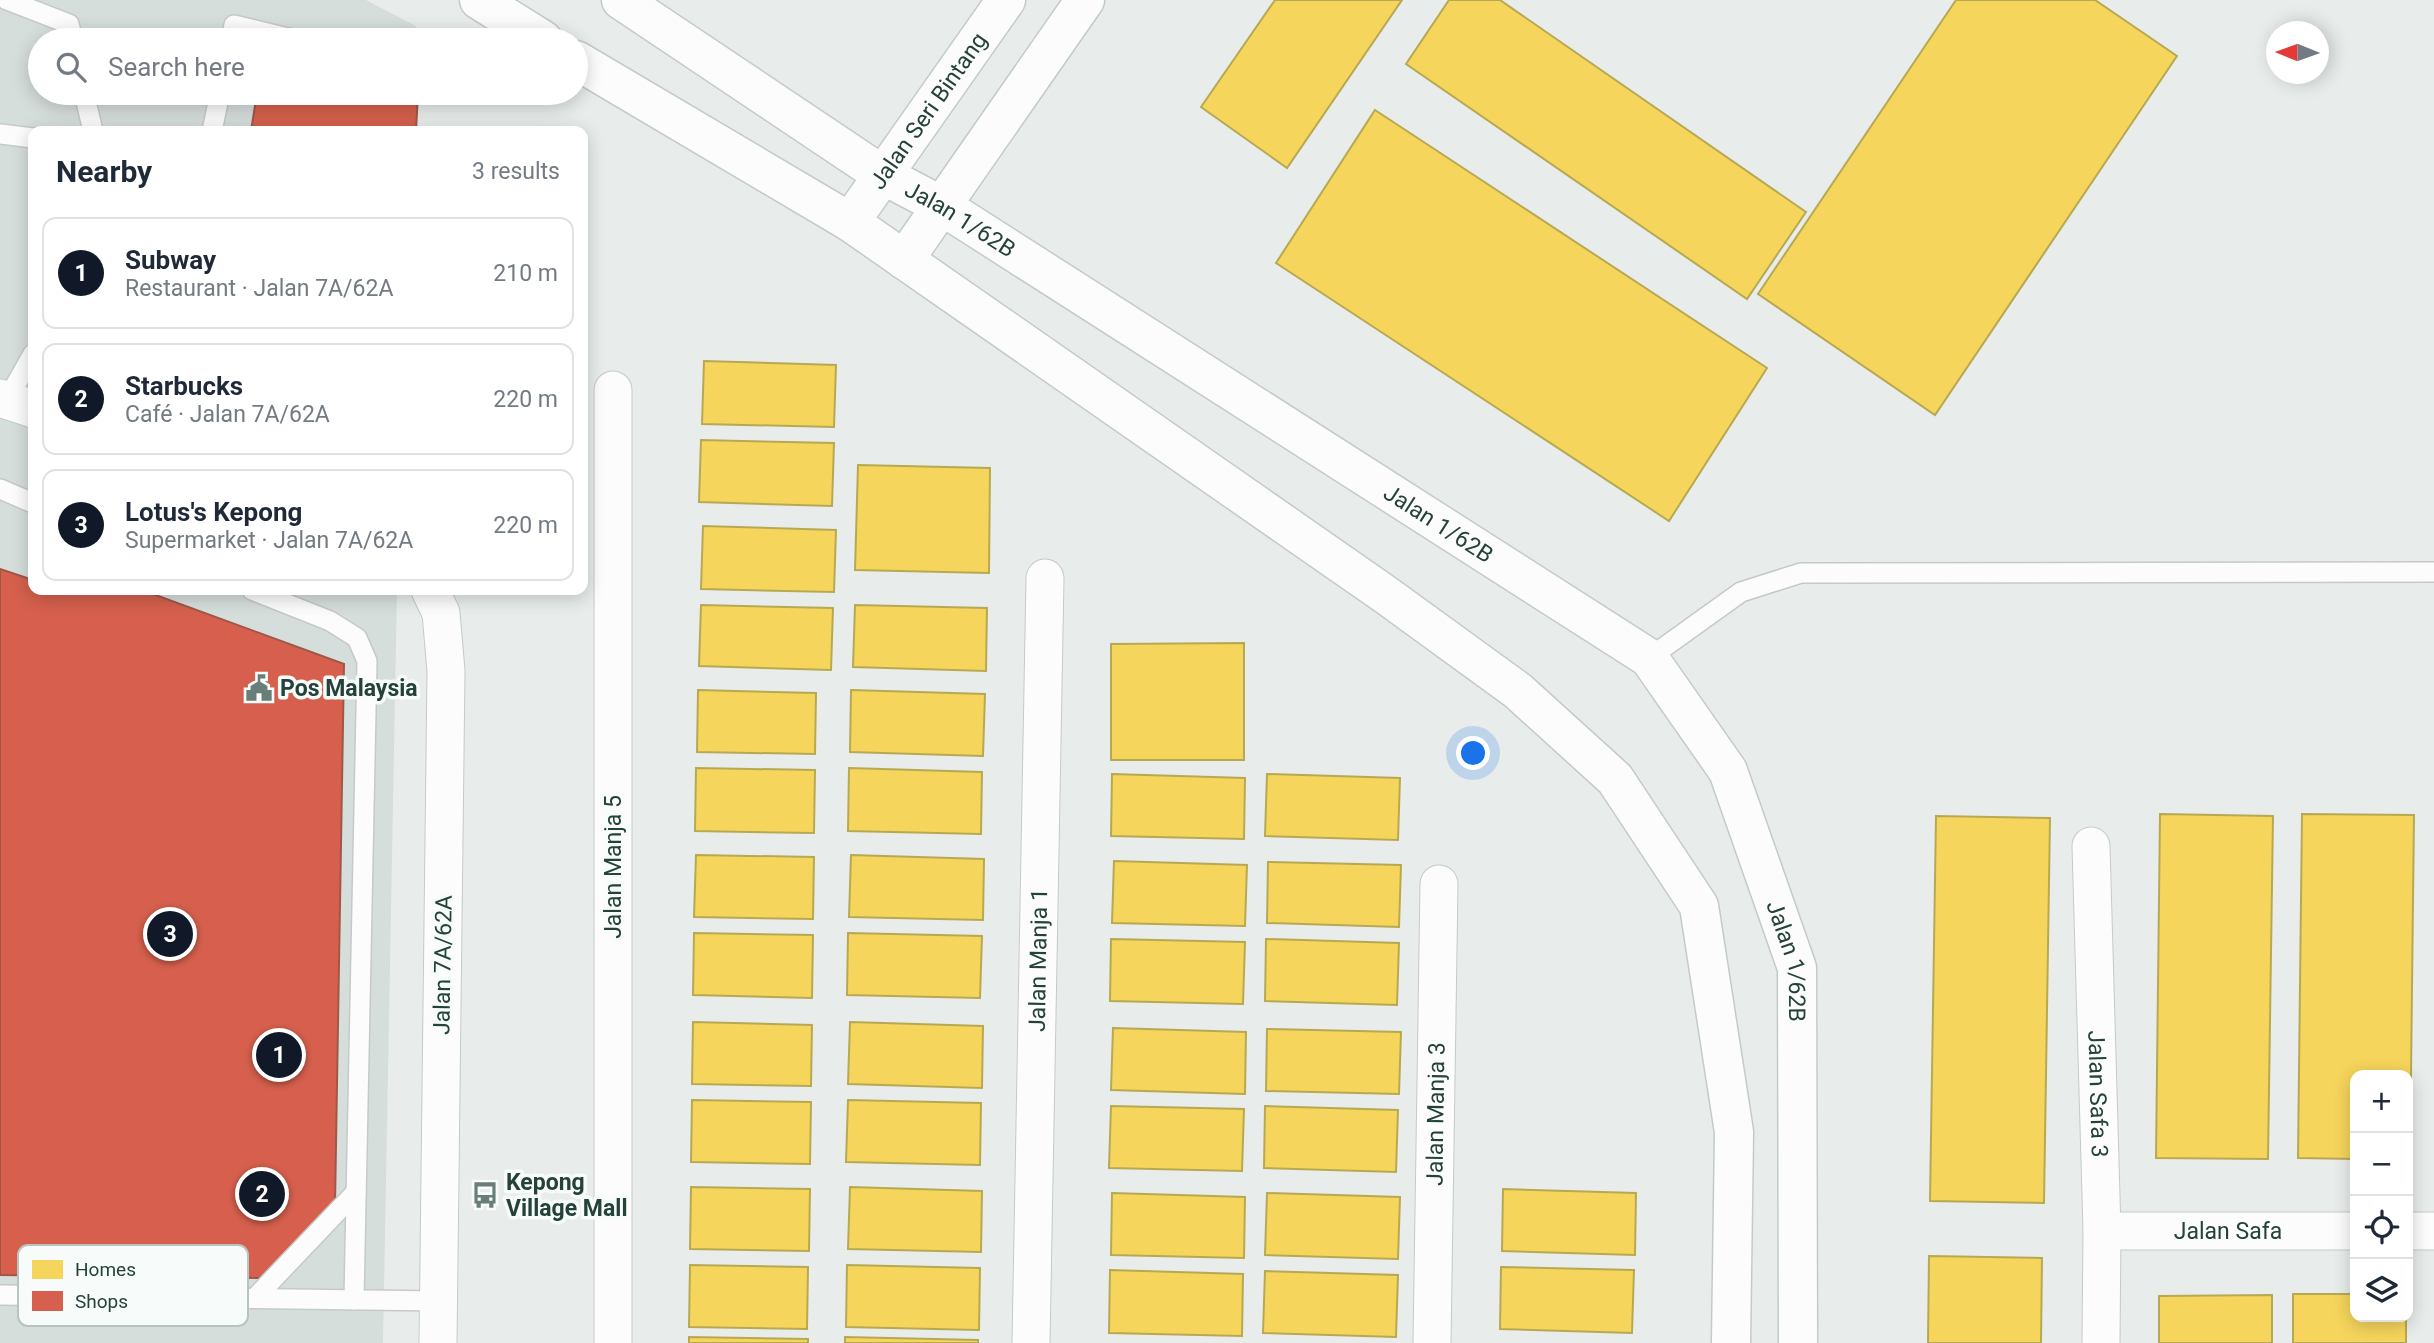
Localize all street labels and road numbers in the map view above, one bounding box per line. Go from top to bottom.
street label: Jalan Seri Bintang [864,27,992,194]
street label: Jalan 1/62B [900,175,1020,263]
street label: Jalan 1/62B [1379,479,1498,568]
street label: Jalan Manja 5 [600,795,627,939]
street label: Jalan Manja 1 [1023,888,1053,1032]
street label: Jalan 7A/62A [428,895,458,1035]
street label: Jalan 1/62B [1761,897,1811,1022]
street label: Jalan Safa 3 [2083,1030,2113,1158]
street label: Jalan Manja 3 [1421,1042,1450,1186]
street label: Jalan Safa [2174,1218,2282,1245]

